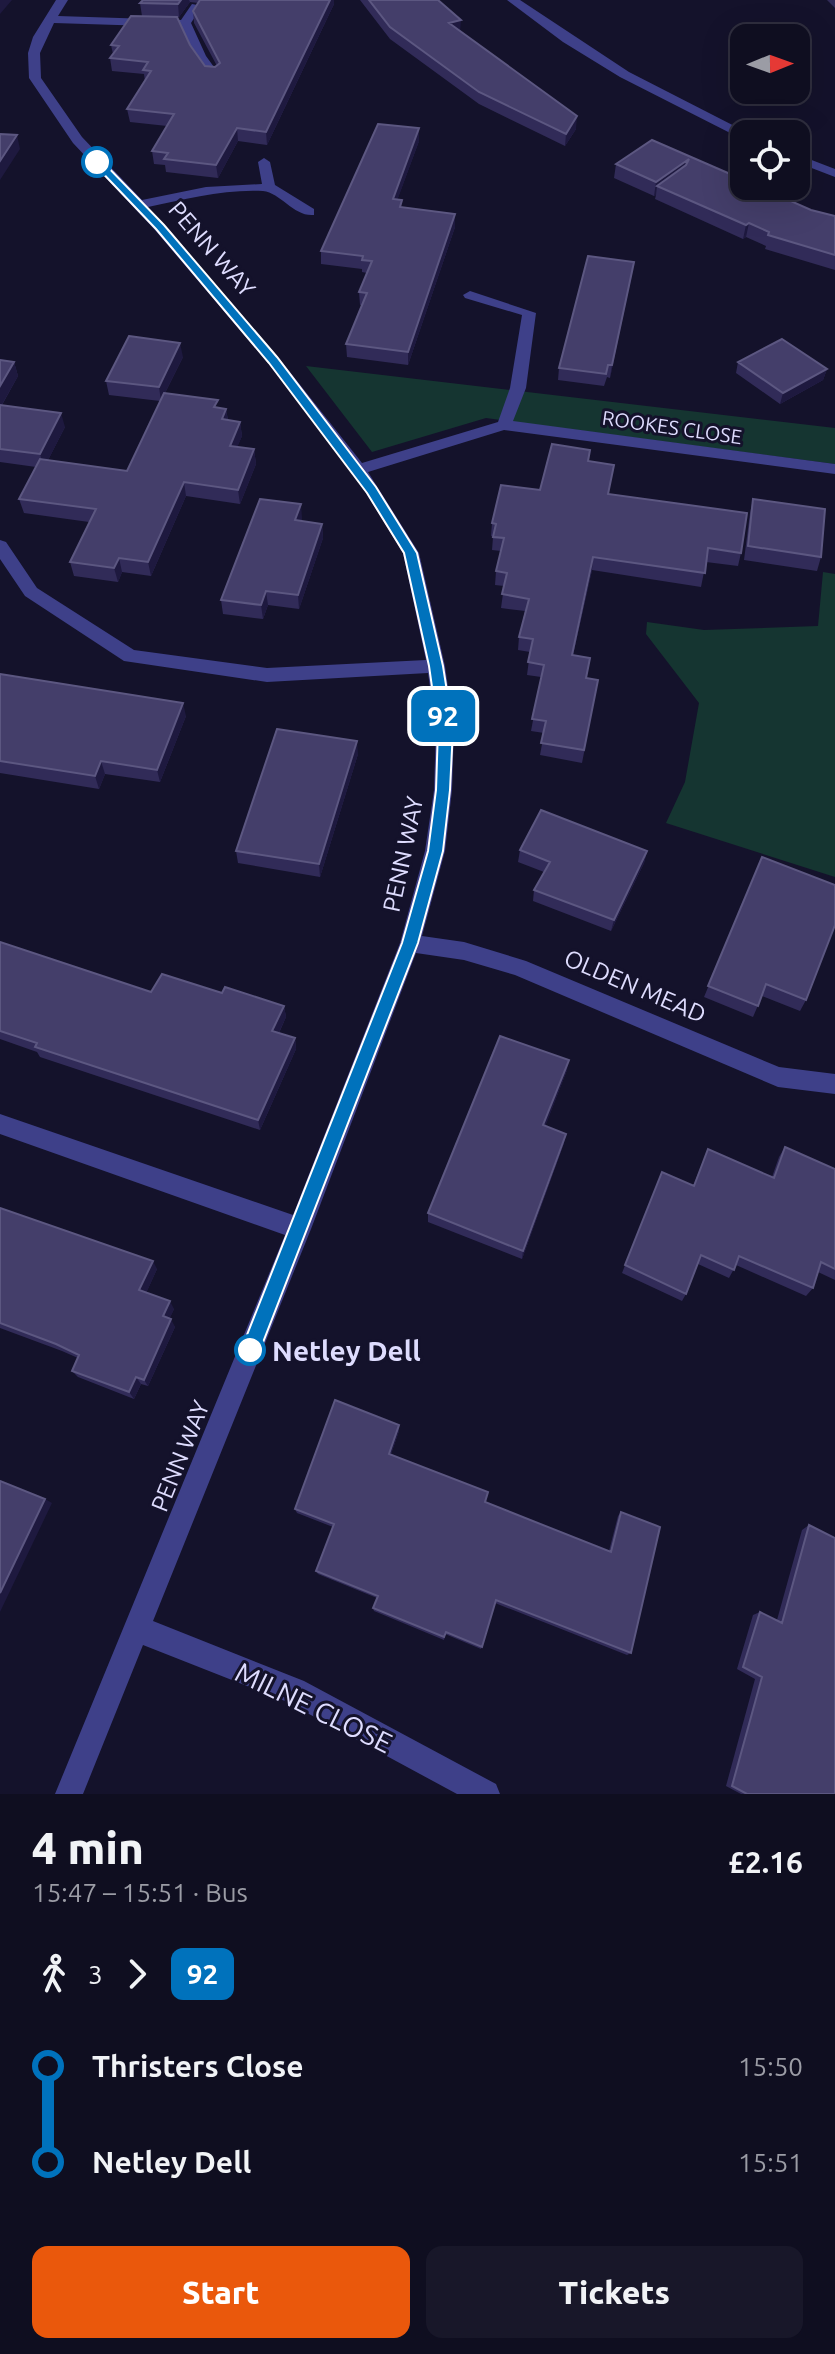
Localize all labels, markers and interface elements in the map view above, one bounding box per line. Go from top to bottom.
north arrow [730,24,810,104]
map controls [730,24,810,200]
button: locate [730,120,810,200]
unlabelled marker [82,147,112,177]
street label: PENN WAY [163,196,261,302]
street label: ROOKES CLOSE [601,406,743,448]
line badge: 92 [407,690,479,742]
text: 92 [427,700,459,731]
street label: PENN WAY [378,794,428,914]
street label: OLDEN MEAD [560,944,710,1028]
marker: Netley Dell [235,1335,265,1365]
place label: Netley Dell [272,1335,421,1366]
street label: PENN WAY [146,1396,215,1515]
street label: MILNE CLOSE [231,1656,397,1758]
text: 4 min [32,1823,144,1872]
text: £2.16 [728,1845,803,1879]
text: 15:47 – 15:51 · Bus [32,1878,248,1907]
icon: walk [32,1952,76,1996]
icon: forward [115,1952,159,1996]
text: 92 [187,1958,218,1989]
text: 3 [88,1960,103,1989]
text: Thristers Close [92,2049,304,2083]
text: 15:50 [738,2052,803,2081]
text: Netley Dell [92,2145,251,2179]
text: 15:51 [738,2148,803,2177]
button: Start [32,2246,410,2338]
button: Tickets [426,2246,803,2338]

